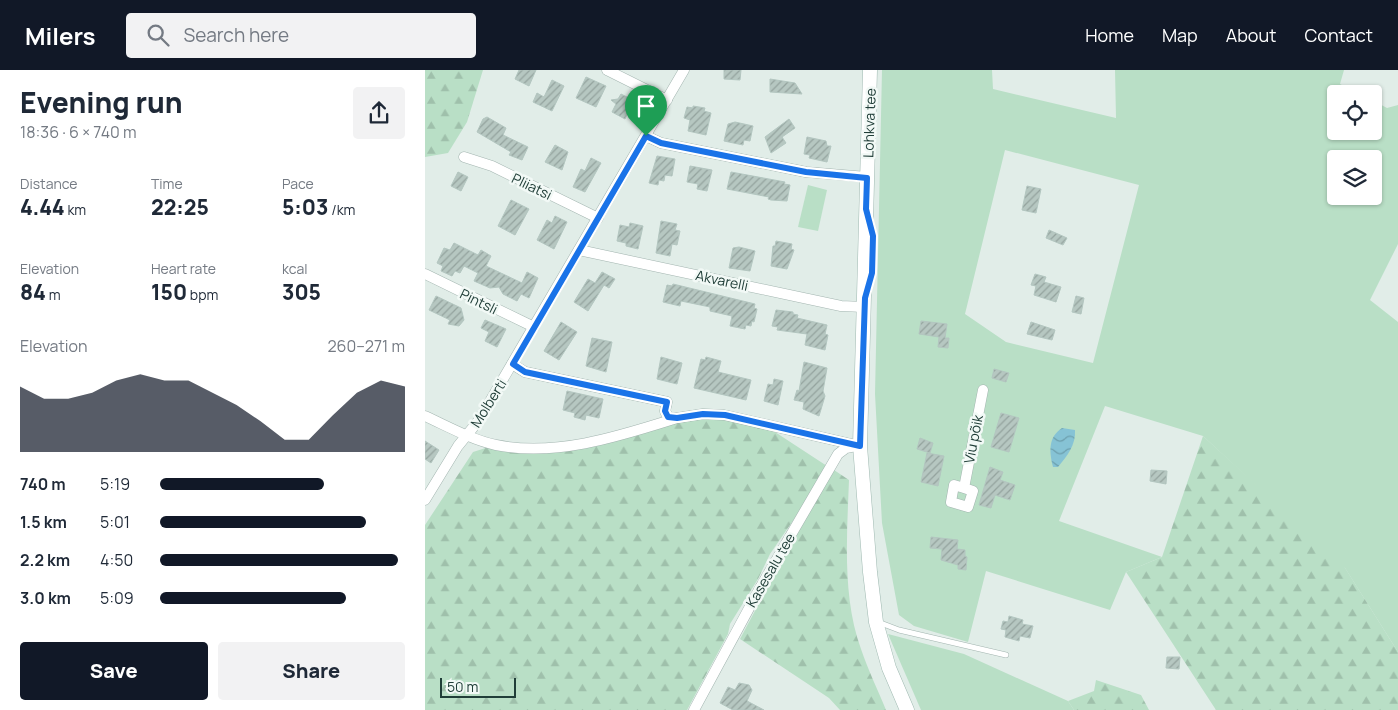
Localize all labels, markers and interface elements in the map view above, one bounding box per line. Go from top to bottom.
search box [126,13,476,58]
text: Milers [25,19,96,52]
icon: search [144,21,172,49]
text: Search here [184,22,289,48]
text: Home [1085,23,1134,47]
text: Map [1162,23,1198,47]
text: About [1226,23,1276,47]
text: Contact [1304,23,1373,47]
text: Evening run [20,83,183,121]
pin [625,85,667,136]
map controls [1327,85,1382,205]
button: locate [1327,85,1382,140]
button: share [353,87,405,139]
street label: Lohkva tee [858,88,880,158]
icon: arrive [632,92,660,120]
text: 18:36 · 6 × 740 m [20,121,137,143]
button: layers [1327,150,1382,205]
street label: Pliiatsi [509,168,555,204]
text: Distance [20,174,77,193]
text: Time [151,174,183,193]
text: Pace [282,174,314,193]
text: 4.44 [20,193,65,221]
text: 22:25 [151,193,209,221]
text: 5:03 [282,193,328,221]
text: km [65,200,86,219]
text: /km [328,200,355,219]
text: Elevation [20,259,79,278]
text: Heart rate [151,259,216,278]
text: kcal [282,259,308,278]
street label: Akvarelli [694,265,750,295]
text: 84 [20,278,46,306]
text: 150 [151,278,187,306]
text: 305 [282,278,321,306]
street label: Pintsli [457,284,501,318]
text: m [46,285,61,304]
text: bpm [187,285,218,304]
text: Elevation [20,335,88,357]
text: 260–271 m [327,335,405,357]
street label: Molberti [466,375,510,431]
street label: Viu põik [959,412,987,465]
text: 740 m [20,473,66,495]
text: 5:19 [100,473,130,495]
text: 1.5 km [20,511,67,533]
text: 5:01 [100,511,130,533]
street label: Kasesalu tee [741,529,799,611]
text: 2.2 km [20,549,70,571]
text: 4:50 [100,549,133,571]
text: 3.0 km [20,587,71,609]
text: 5:09 [100,587,134,609]
button: Save [20,642,208,700]
button: Share [218,642,405,700]
scale bar [440,675,516,698]
text: 50 m [447,677,478,696]

